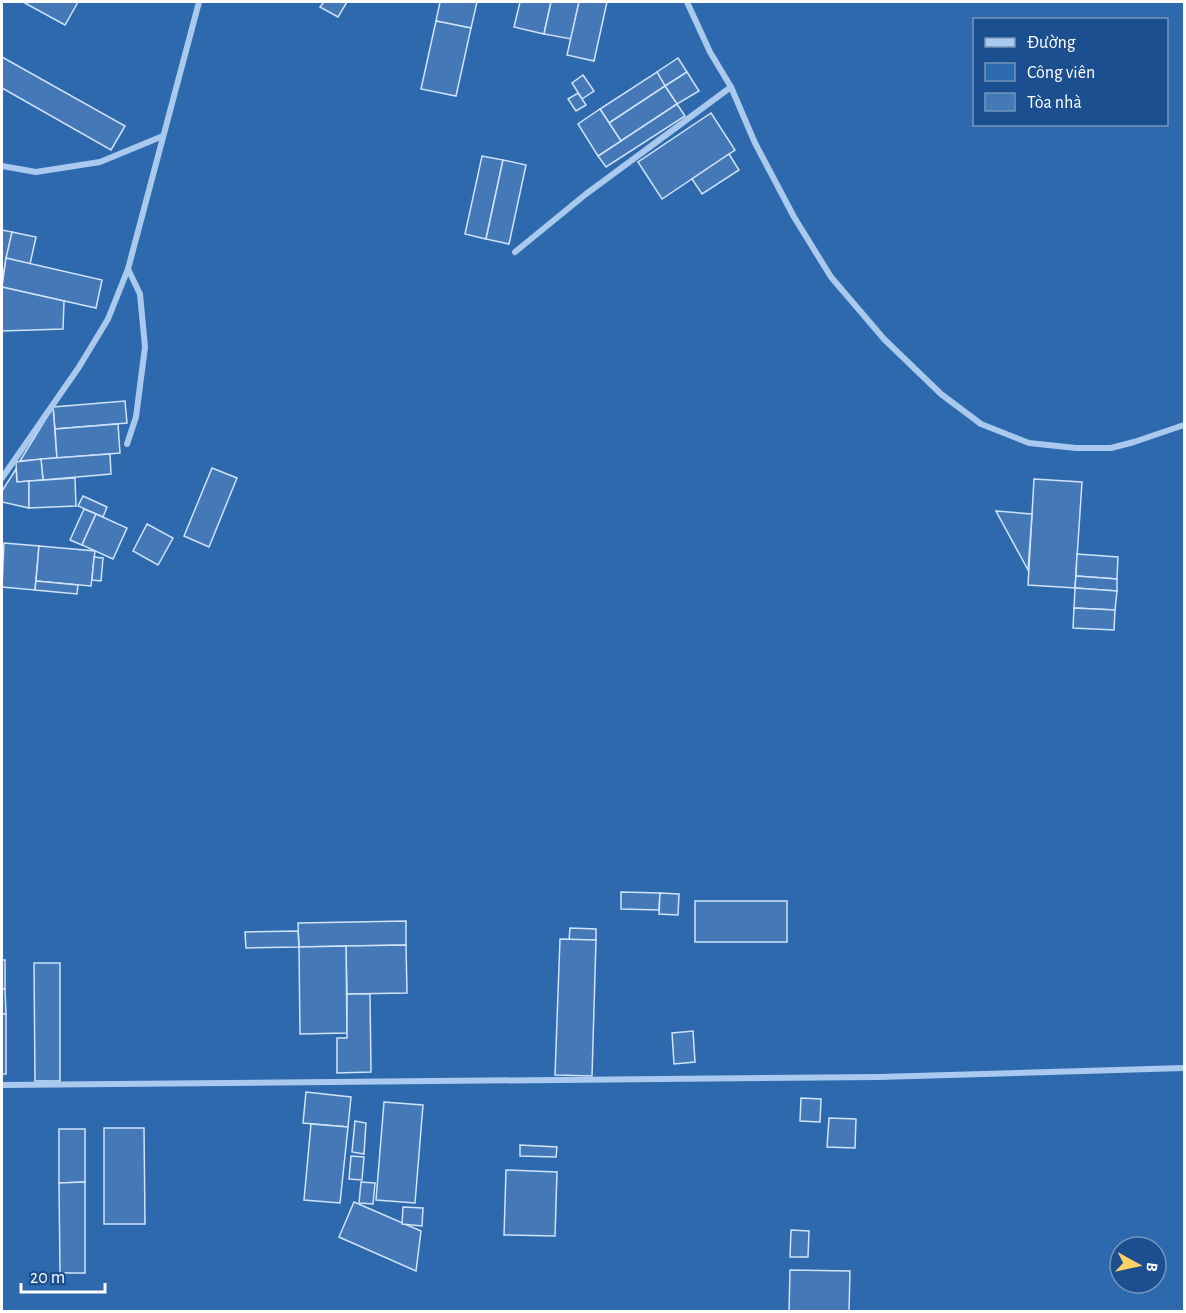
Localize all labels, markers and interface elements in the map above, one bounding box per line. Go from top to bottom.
legend [973,18,1168,126]
text: Đường [1027,34,1076,52]
text: Công viên [1027,64,1095,82]
text: Tòa nhà [1027,94,1082,112]
north arrow [1108,1235,1168,1295]
scale bar [21,1256,105,1294]
text: B [1143,1261,1160,1273]
text: 20 m [30,1269,65,1287]

